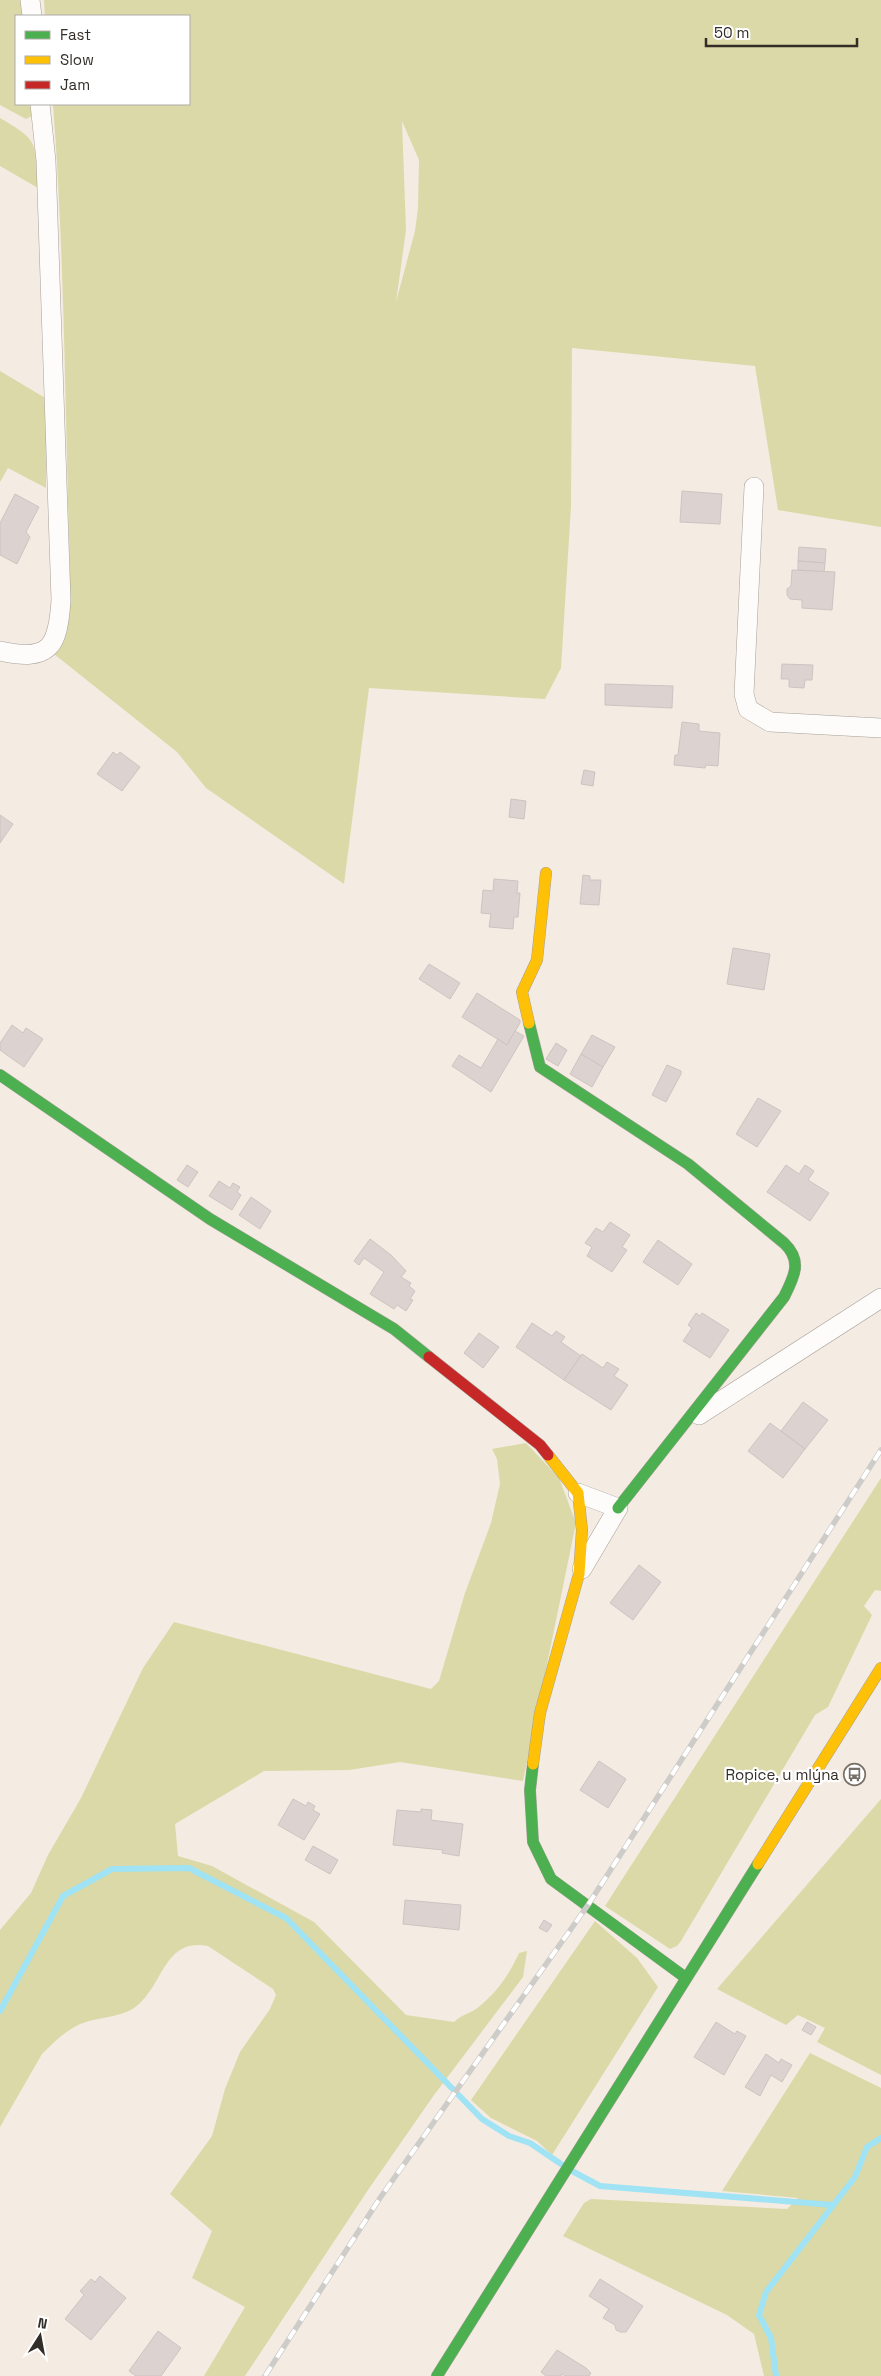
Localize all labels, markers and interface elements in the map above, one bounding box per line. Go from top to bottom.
legend [15,15,190,105]
scale bar [706,15,857,47]
text: 50 m [714,23,749,42]
text: Fast [60,25,91,44]
text: Slow [60,50,94,69]
text: Jam [60,75,90,94]
bus stop icon: Ropice, u mlýna [843,1762,867,1786]
place label: Ropice, u mlýna [725,1765,839,1784]
north arrow [15,2311,65,2361]
text: N [36,2314,49,2333]

